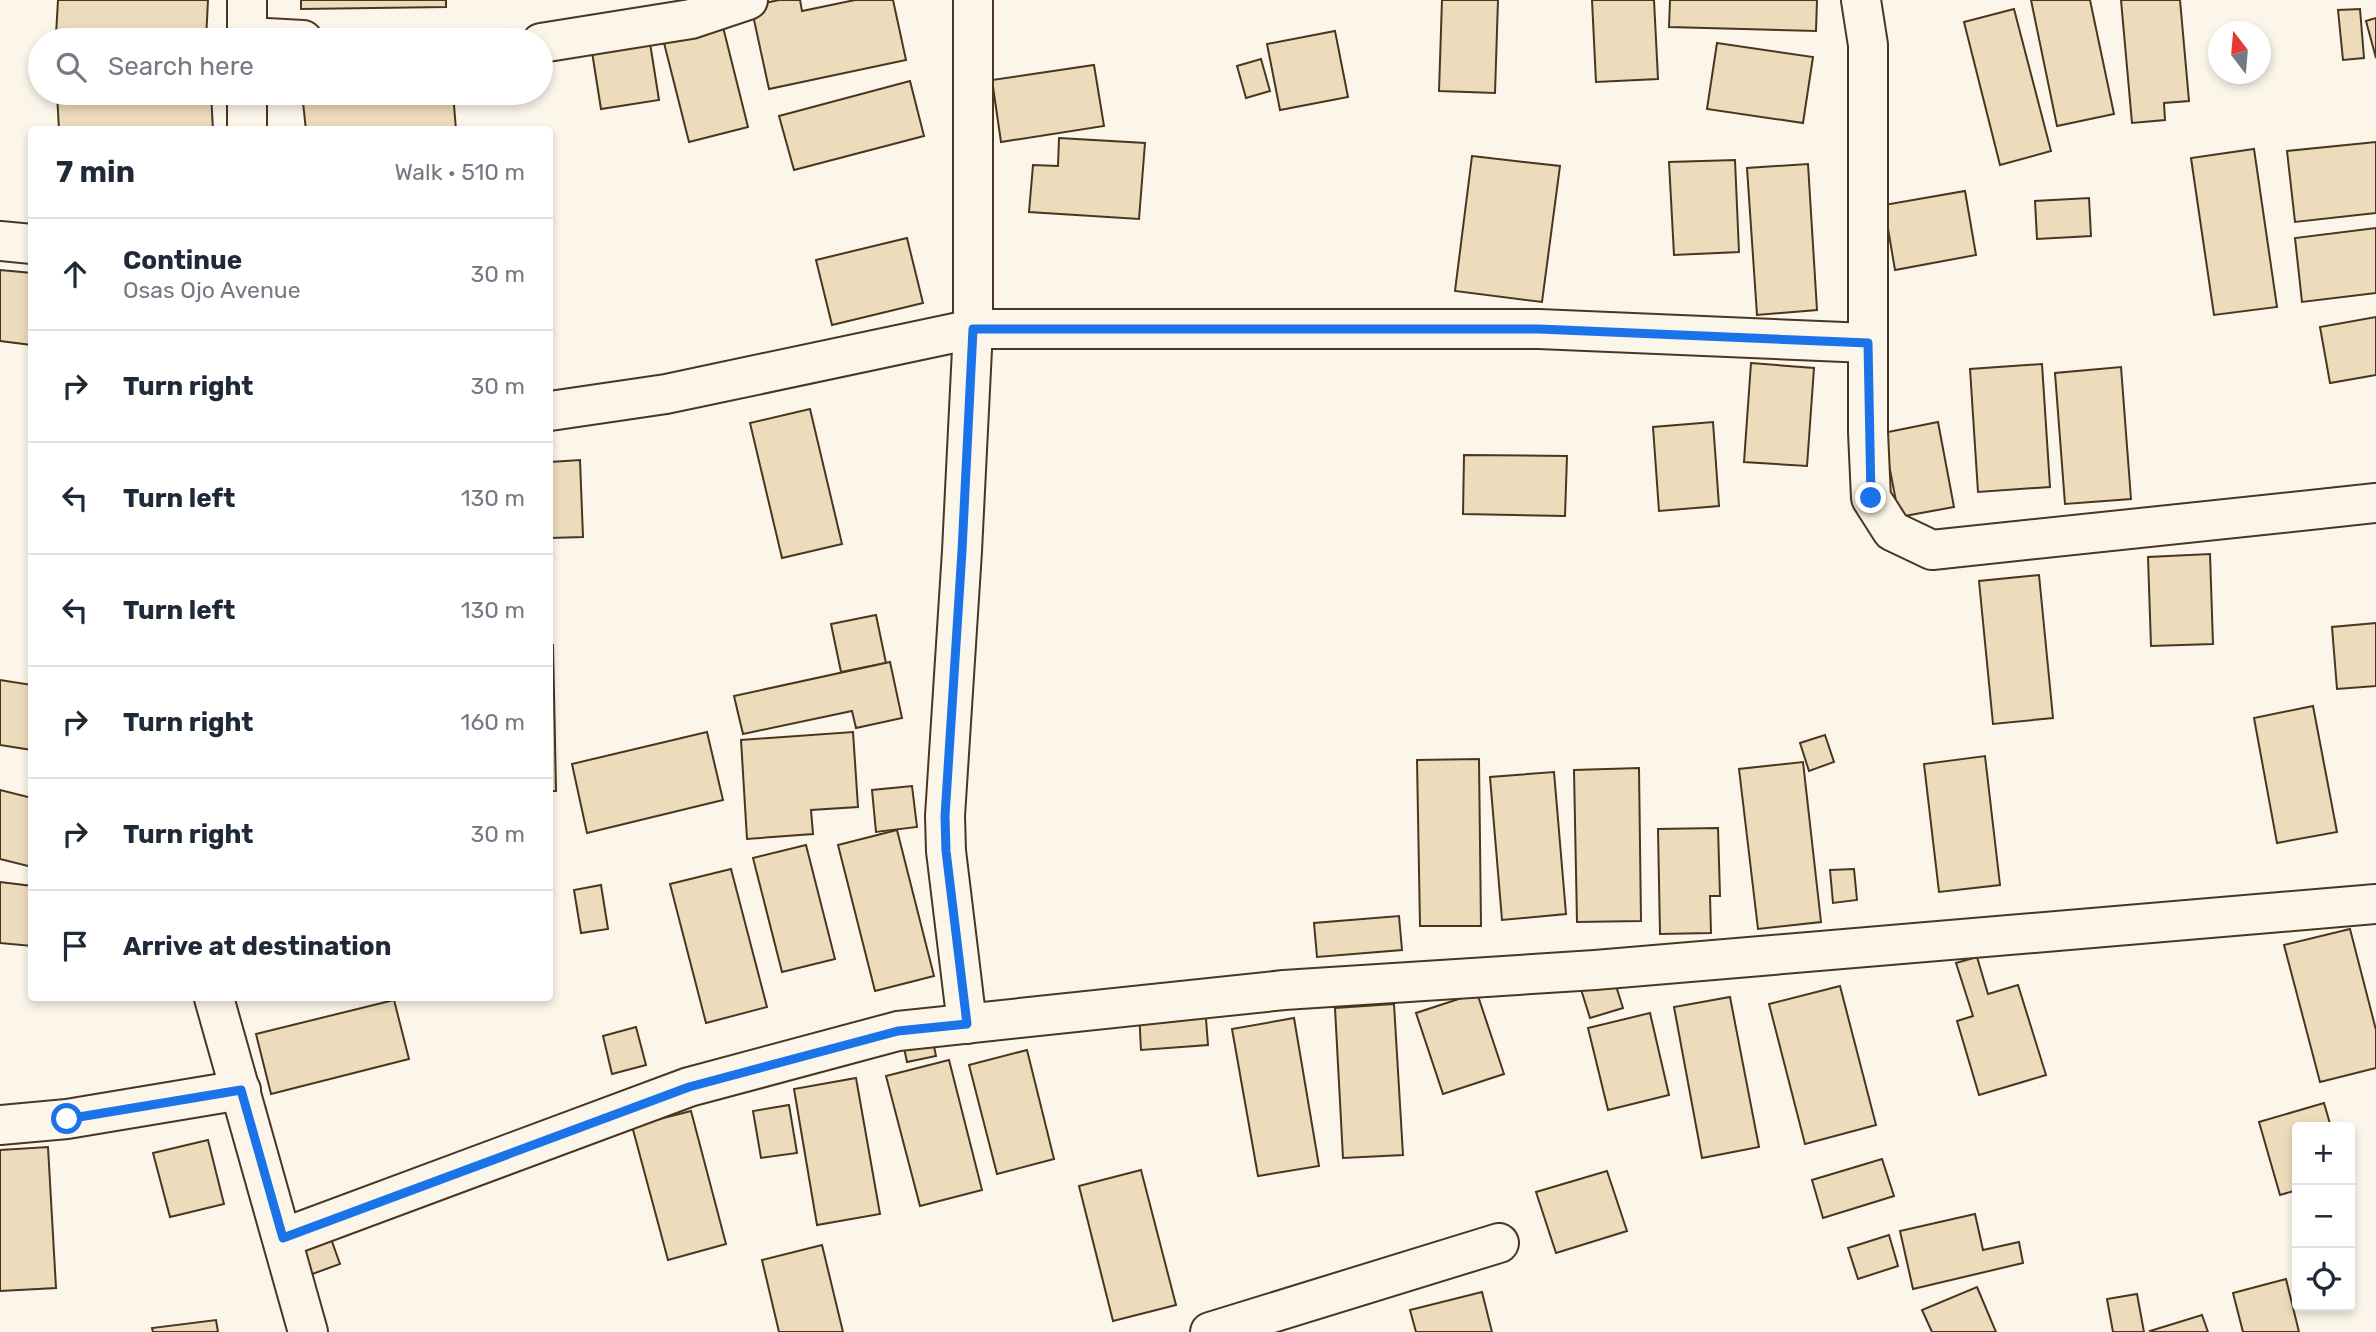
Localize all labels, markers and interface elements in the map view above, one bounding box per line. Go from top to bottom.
north arrow [2208,21,2271,84]
search box [28,28,553,105]
icon: search [52,48,90,86]
text: Search here [108,51,254,82]
text: 7 min [56,154,135,190]
text: Walk · 510 m [394,158,525,186]
text: Continue [123,245,242,276]
icon: ahead [56,255,94,293]
text: 30 m [470,260,525,288]
text: Osas Ojo Avenue [123,276,301,304]
icon: right [56,367,94,405]
text: Turn right [123,371,253,402]
text: 30 m [470,372,525,400]
icon: left [56,479,94,517]
route end [1855,482,1886,513]
text: Turn left [123,483,235,514]
text: 130 m [461,484,525,512]
icon: left [56,591,94,629]
text: Turn left [123,595,235,626]
text: 130 m [461,596,525,624]
icon: right [56,703,94,741]
text: Turn right [123,707,253,738]
text: 160 m [461,708,525,736]
icon: right [56,815,94,853]
text: Turn right [123,819,253,850]
text: 30 m [470,820,525,848]
icon: arrive [56,927,94,965]
text: Arrive at destination [123,931,391,962]
route start [51,1103,82,1134]
map controls [2292,1122,2355,1311]
button: + [2292,1122,2355,1185]
button: − [2292,1185,2355,1248]
button: locate [2292,1248,2355,1311]

